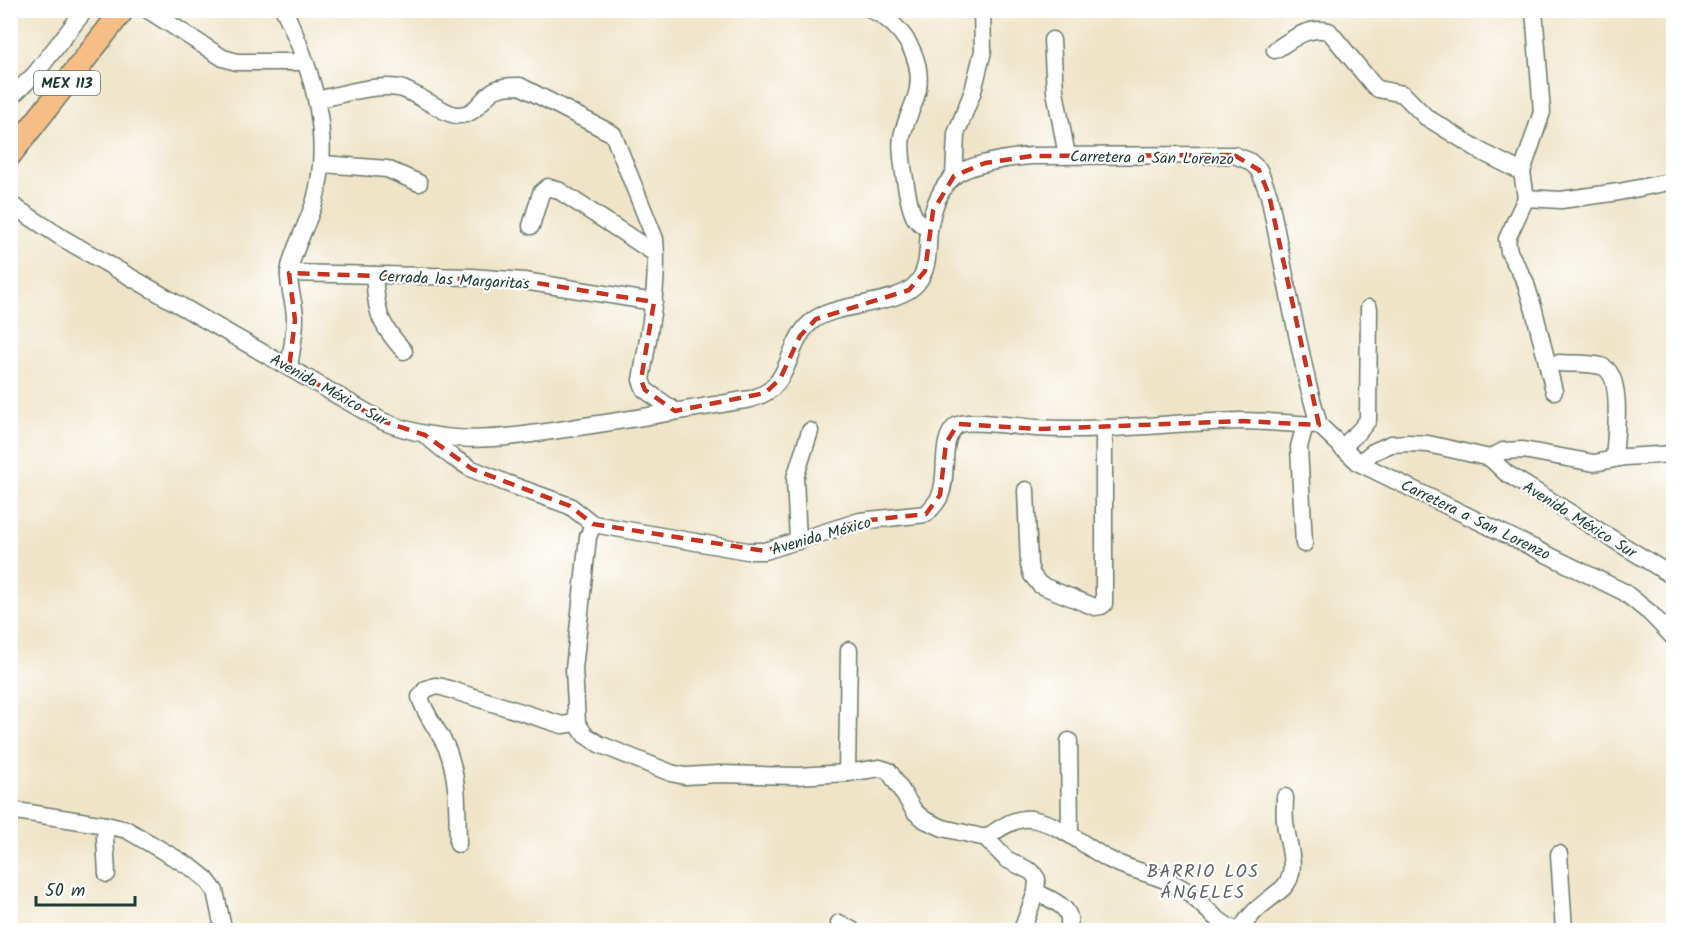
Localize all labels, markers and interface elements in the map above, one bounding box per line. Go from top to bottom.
road number: MEX 113 [34,71,100,95]
street label: Carretera a San Lorenzo [1070,145,1234,172]
street label: Cerrada las Margaritas [378,264,530,297]
street label: Avenida México Sur [265,348,393,434]
street label: Carretera a San Lorenzo [1396,473,1554,567]
street label: Avenida México Sur [1517,475,1643,566]
street label: Avenida México [769,510,874,563]
district label: BARRIO LOS ÁNGELES [1147,858,1259,908]
scale bar [36,869,135,907]
text: 50 m [45,877,85,906]

